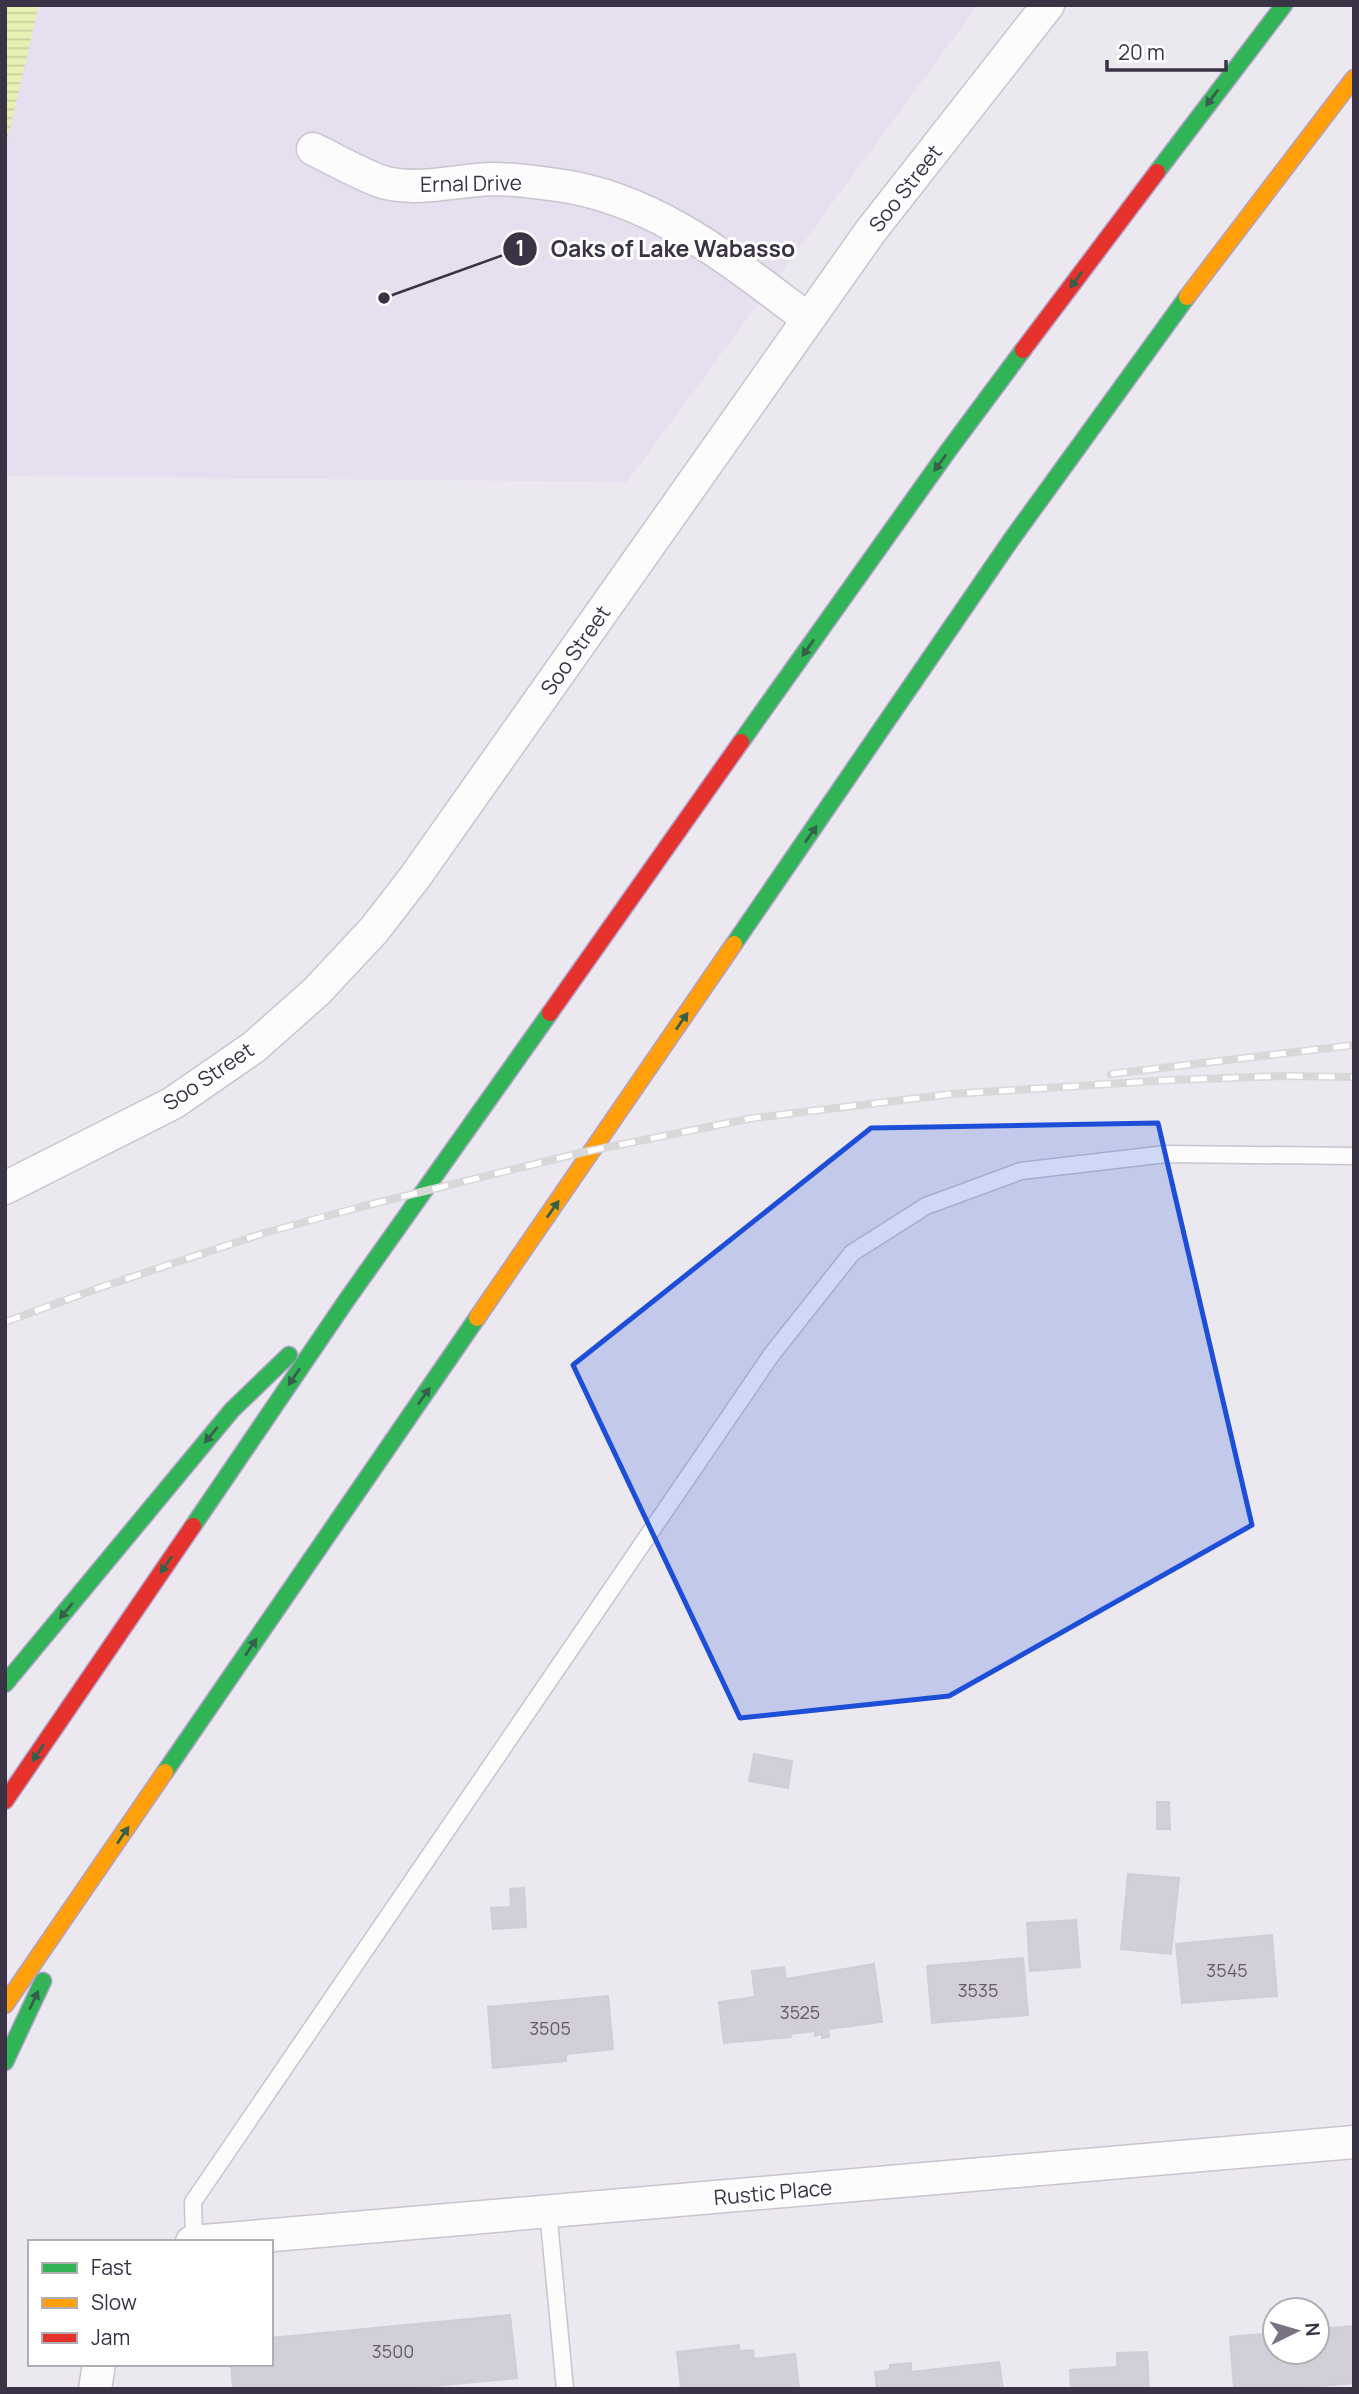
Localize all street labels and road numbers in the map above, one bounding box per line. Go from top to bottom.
street label: Soo Street [862,139,948,237]
street label: Ernal Drive [420,168,522,198]
street label: Soo Street [534,600,616,700]
street label: Soo Street [157,1035,259,1117]
street label: Rustic Place [713,2173,833,2211]

